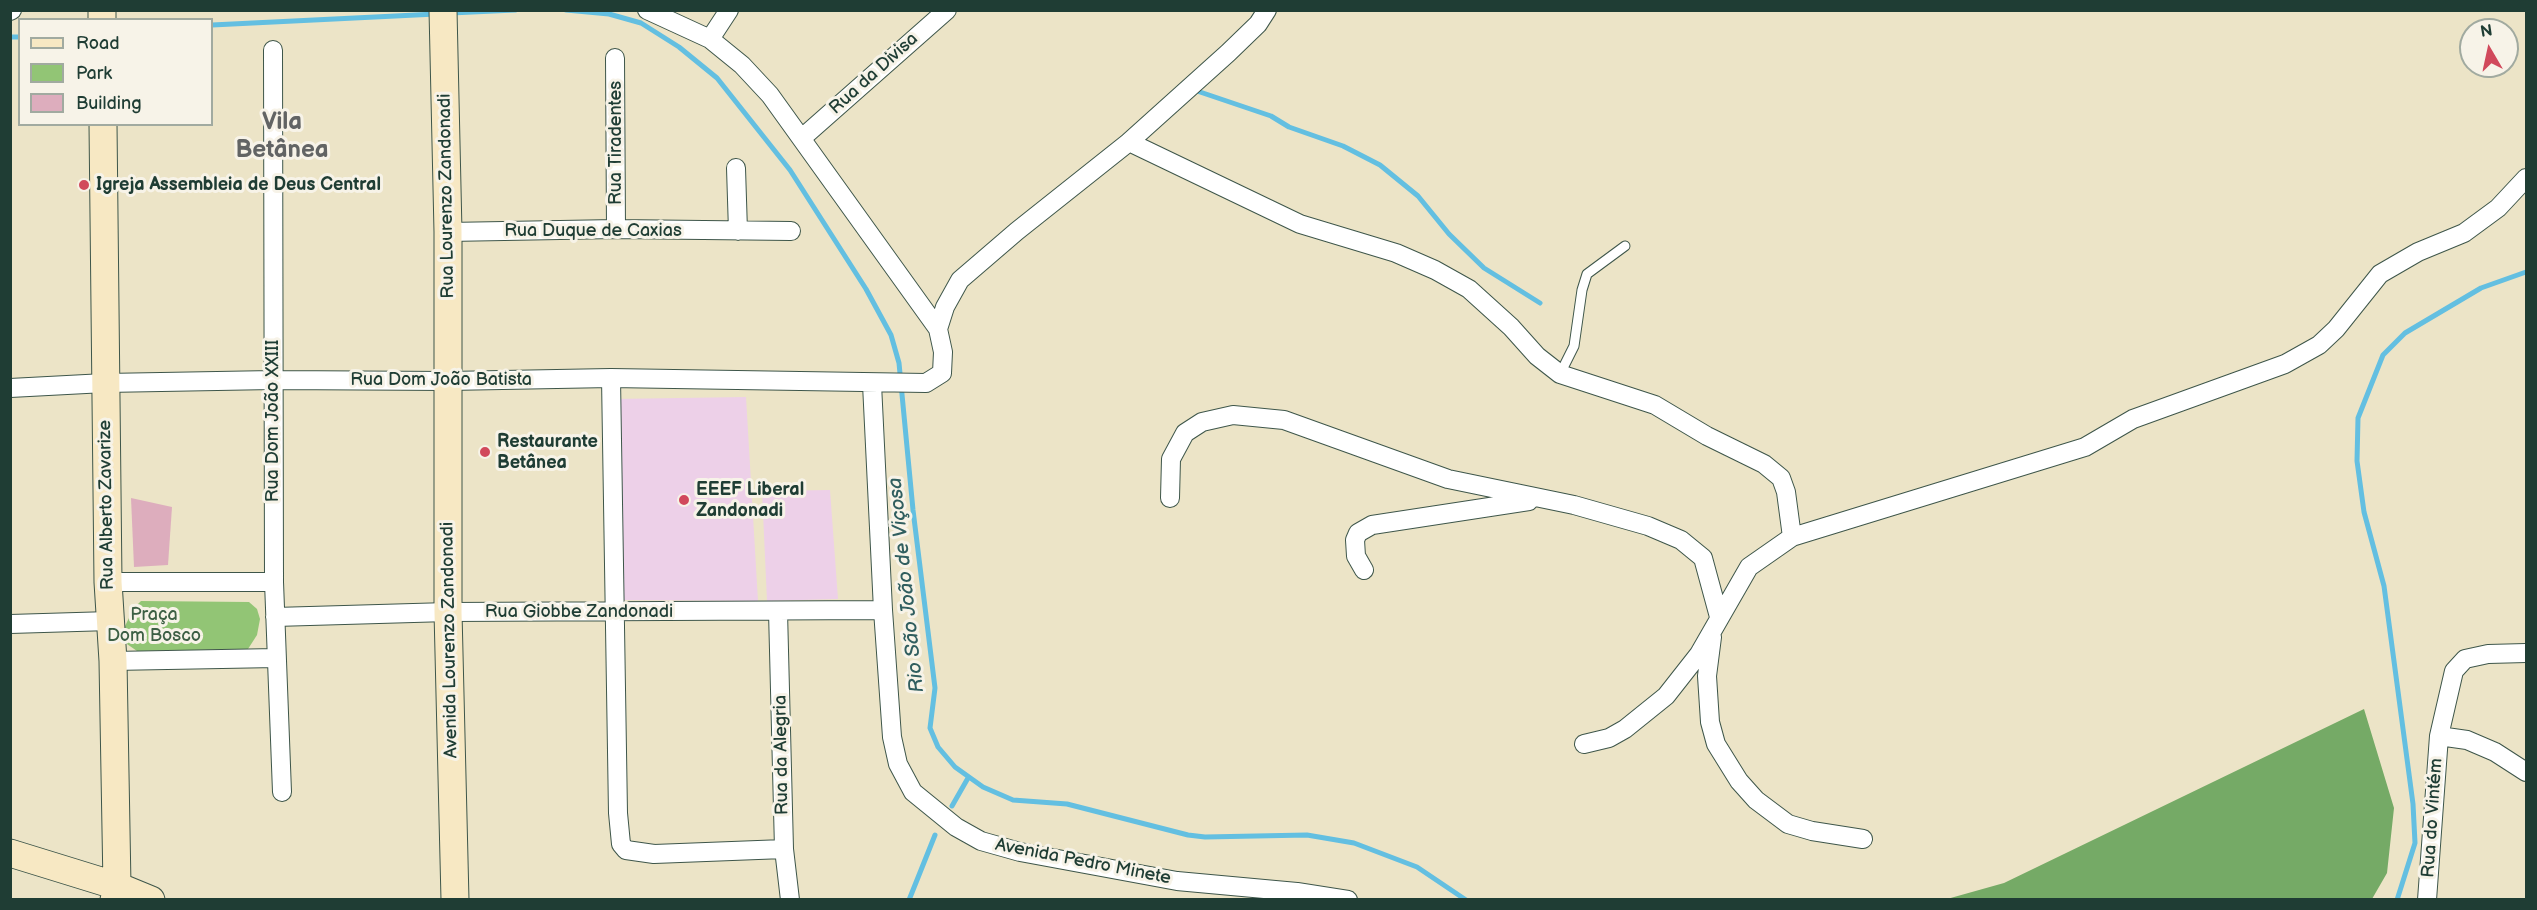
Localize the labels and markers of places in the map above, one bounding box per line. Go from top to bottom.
place label: Igreja Assembleia de Deus Central [96,174,381,196]
marker: Igreja Assembleia de Deus Central [77,178,91,192]
place label: Restaurante Betânea [497,431,598,474]
marker: Restaurante Betânea [478,445,492,459]
place label: EEEF Liberal Zandonadi [696,479,804,522]
marker: EEEF Liberal Zandonadi [677,493,691,507]

